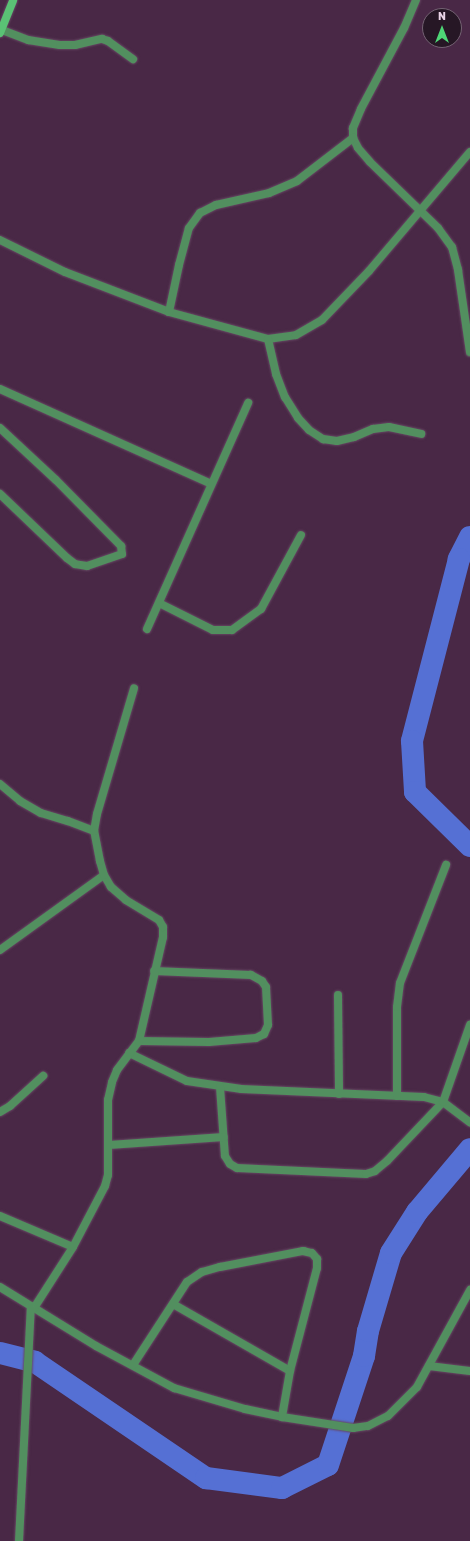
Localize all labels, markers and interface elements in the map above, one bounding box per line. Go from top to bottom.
north arrow [422,8,462,48]
text: N [438,10,446,23]

